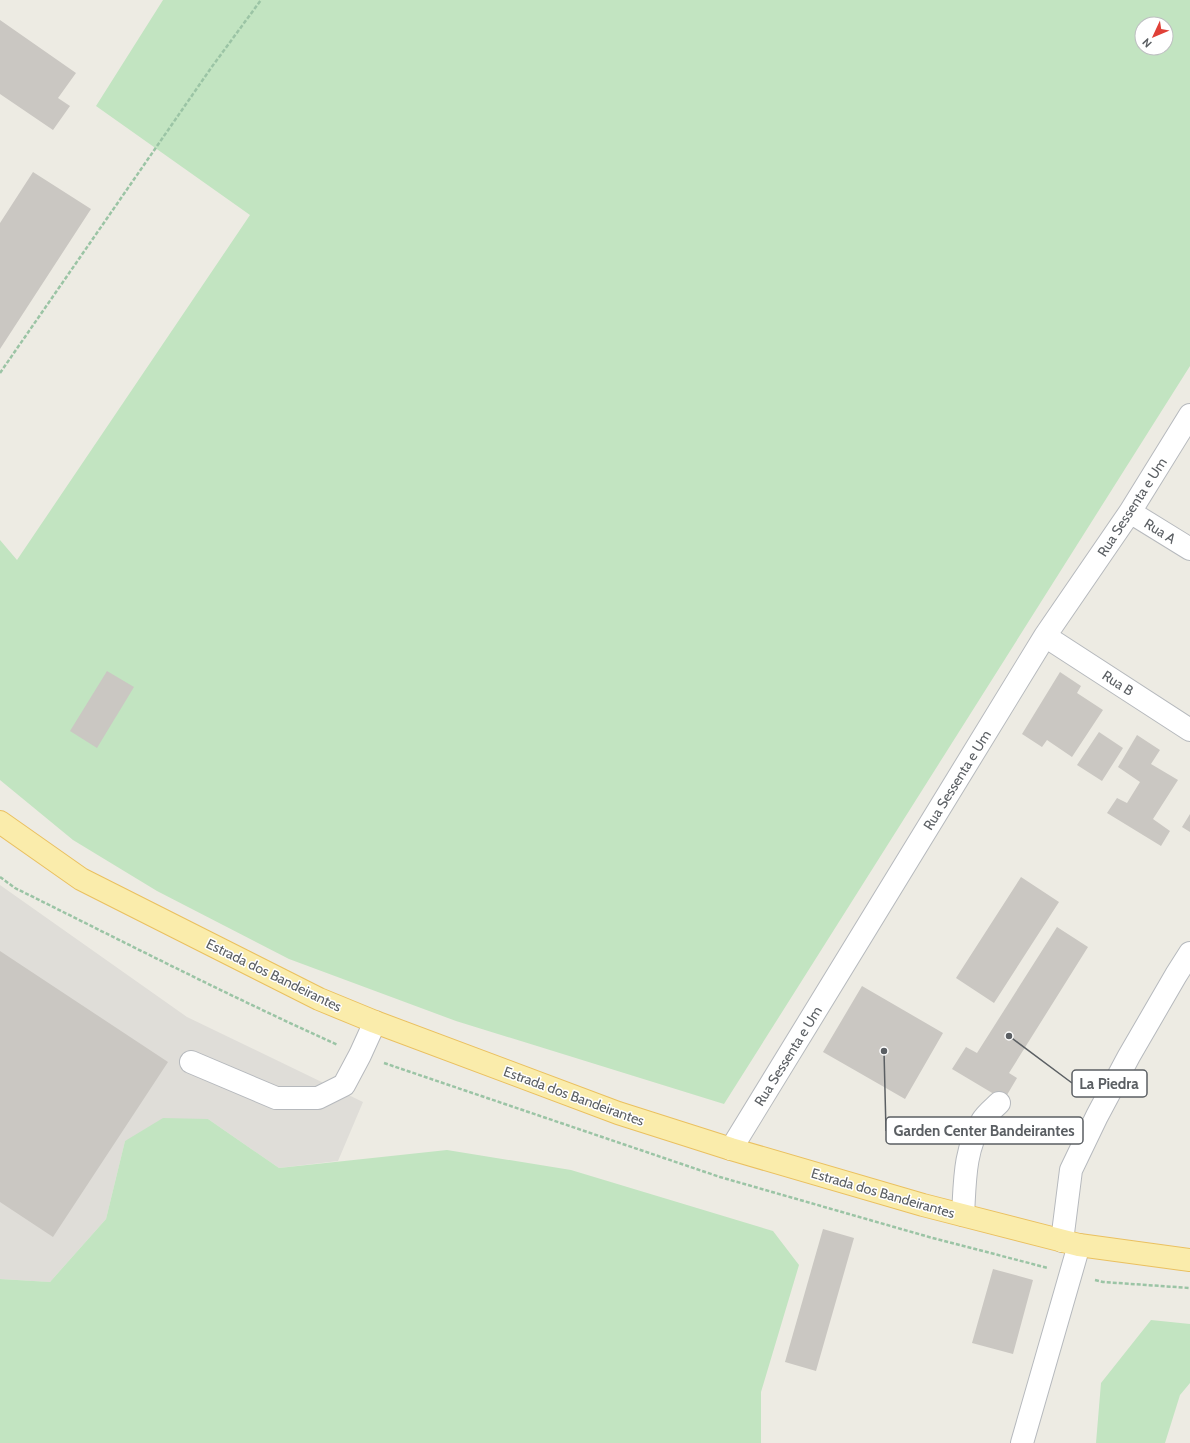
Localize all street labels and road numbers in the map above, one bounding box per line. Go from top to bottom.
street label: Rua Sessenta e Um [1093,454,1171,560]
street label: Rua A [1141,514,1180,548]
street label: Rua B [1099,666,1137,700]
street label: Rua Sessenta e Um [919,727,995,833]
street label: Estrada dos Bandeirantes [203,934,345,1016]
street label: Rua Sessenta e Um [750,1003,826,1109]
street label: Estrada dos Bandeirantes [501,1062,647,1130]
street label: Estrada dos Bandeirantes [809,1164,957,1222]

